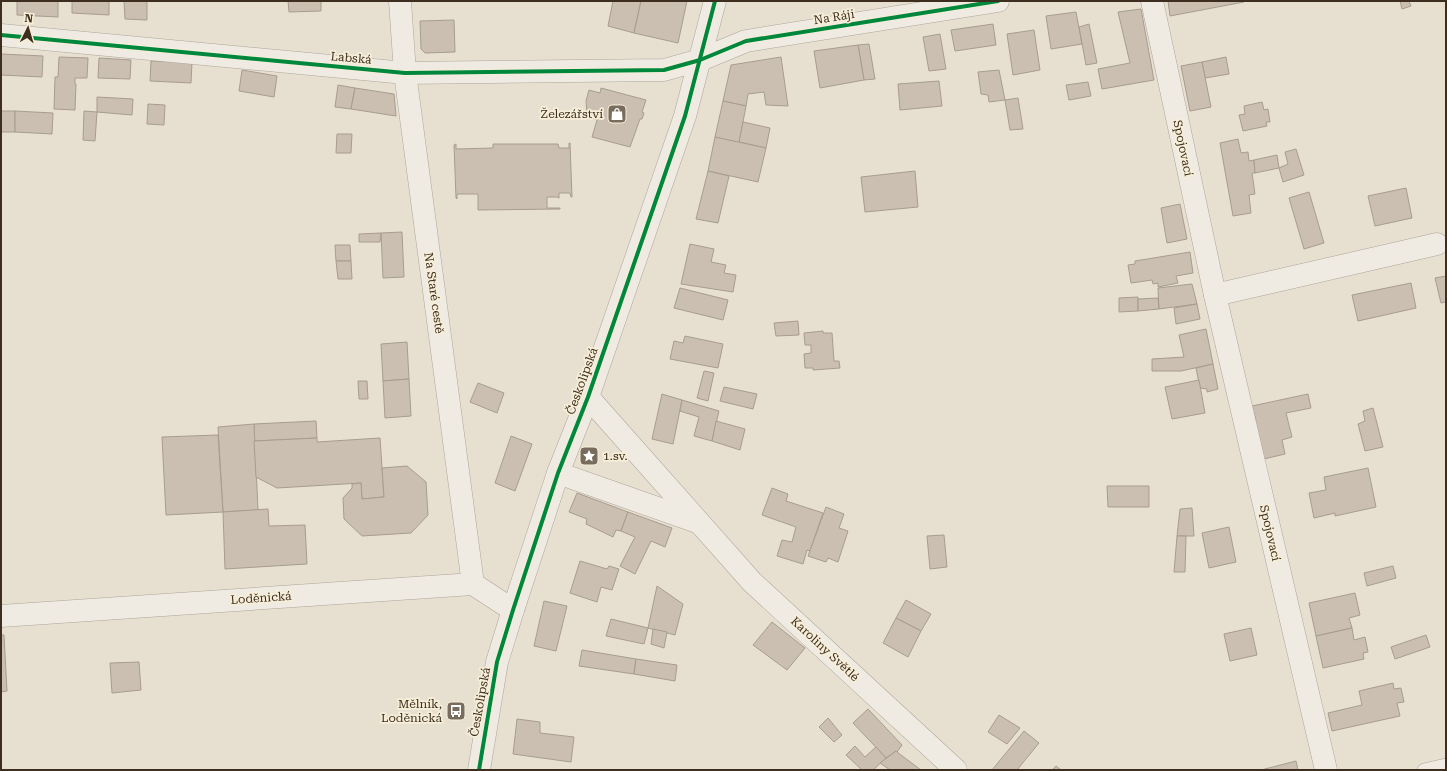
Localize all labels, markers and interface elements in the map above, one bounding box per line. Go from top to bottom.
street label: Na Ráji [813,7,856,27]
north arrow [8,8,48,48]
text: N [24,12,34,25]
street label: Labská [330,49,373,67]
shop icon: Železářství [606,103,628,125]
place label: Železářství [541,107,603,121]
street label: Spojovací [1170,119,1196,178]
street label: Na Staré cestě [421,252,447,335]
street label: Českolipská [563,345,601,416]
place icon: 1.sv. [578,445,600,467]
place label: 1.sv. [603,449,628,463]
street label: Spojovací [1257,504,1283,563]
street label: Loděnická [230,589,292,607]
street label: Karoliny Světlé [788,614,862,684]
street label: Českolipská [467,666,493,738]
place label: Mělník, Loděnická [381,697,442,725]
bus stop icon: Mělník, Loděnická [445,700,467,722]

